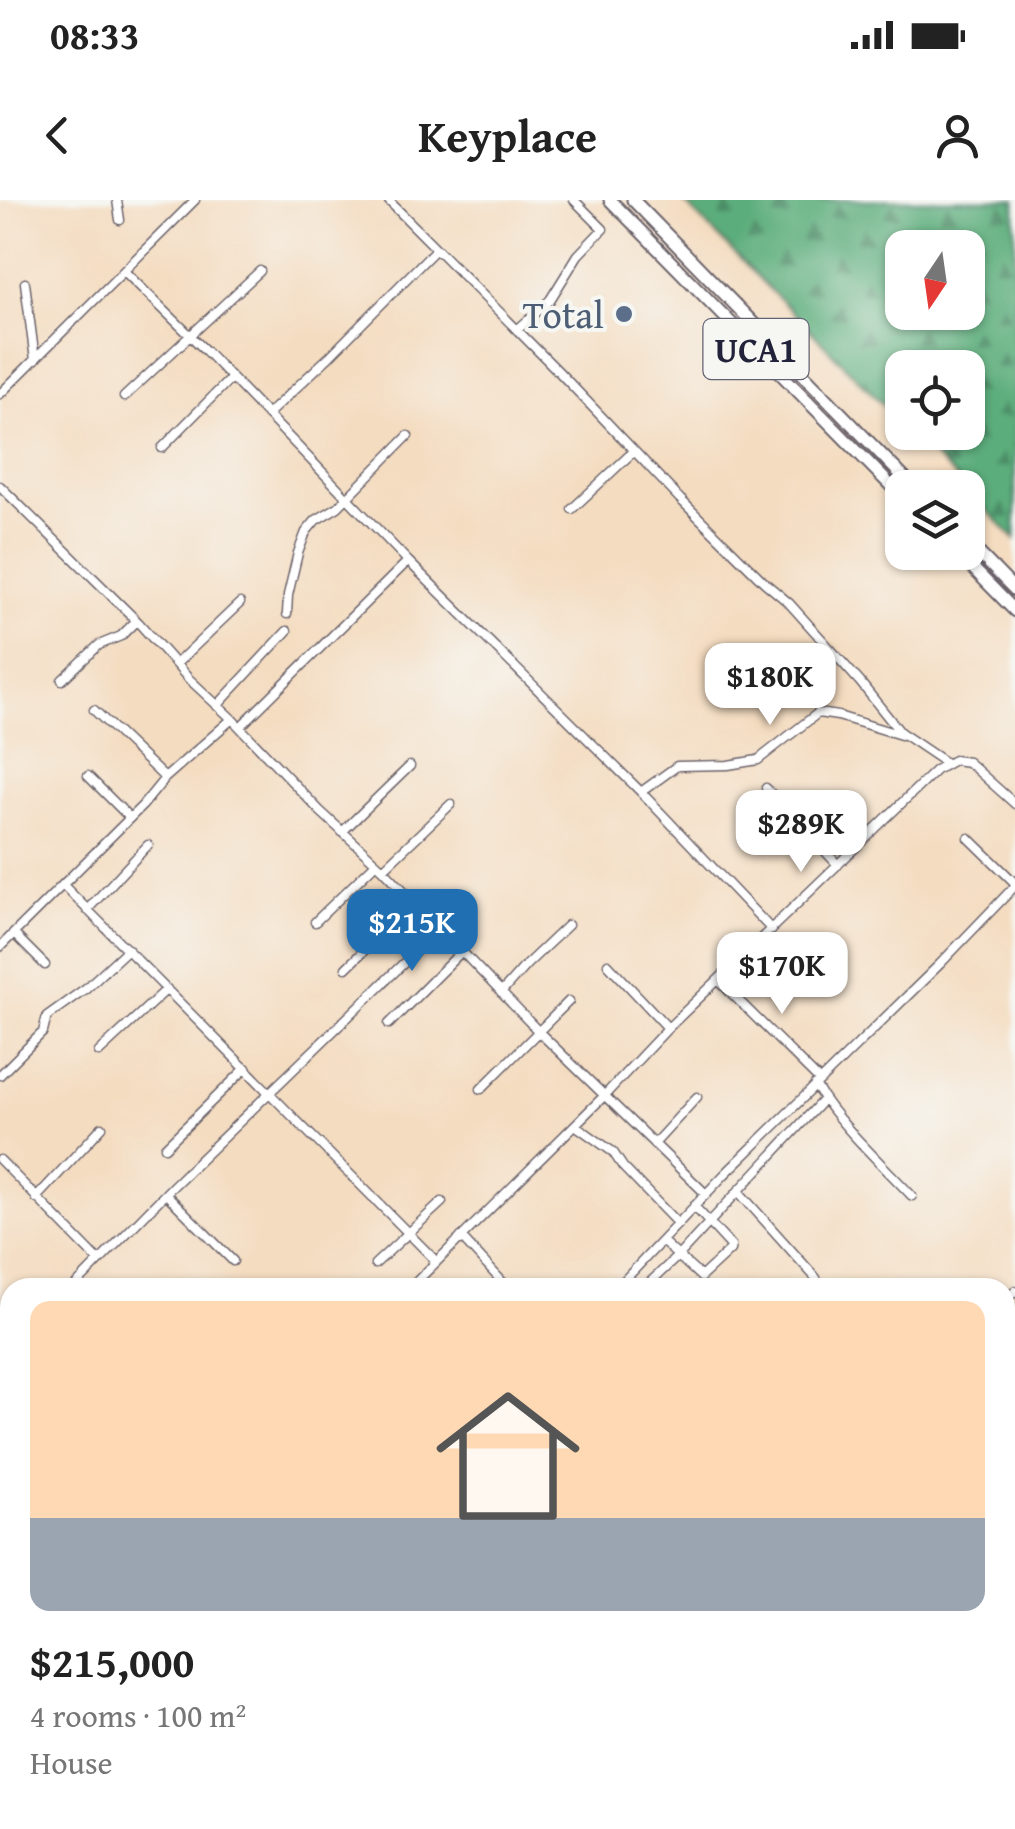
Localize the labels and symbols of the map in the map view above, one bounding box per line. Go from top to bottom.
north arrow [885,230,985,330]
place label: Total [523,286,604,342]
marker: Total [613,303,635,325]
road number: UCA1 [704,319,808,379]
pin: $180K [700,643,840,728]
pin: $289K [731,790,871,875]
pin: $215K [342,889,482,974]
pin: $170K [712,932,852,1017]

